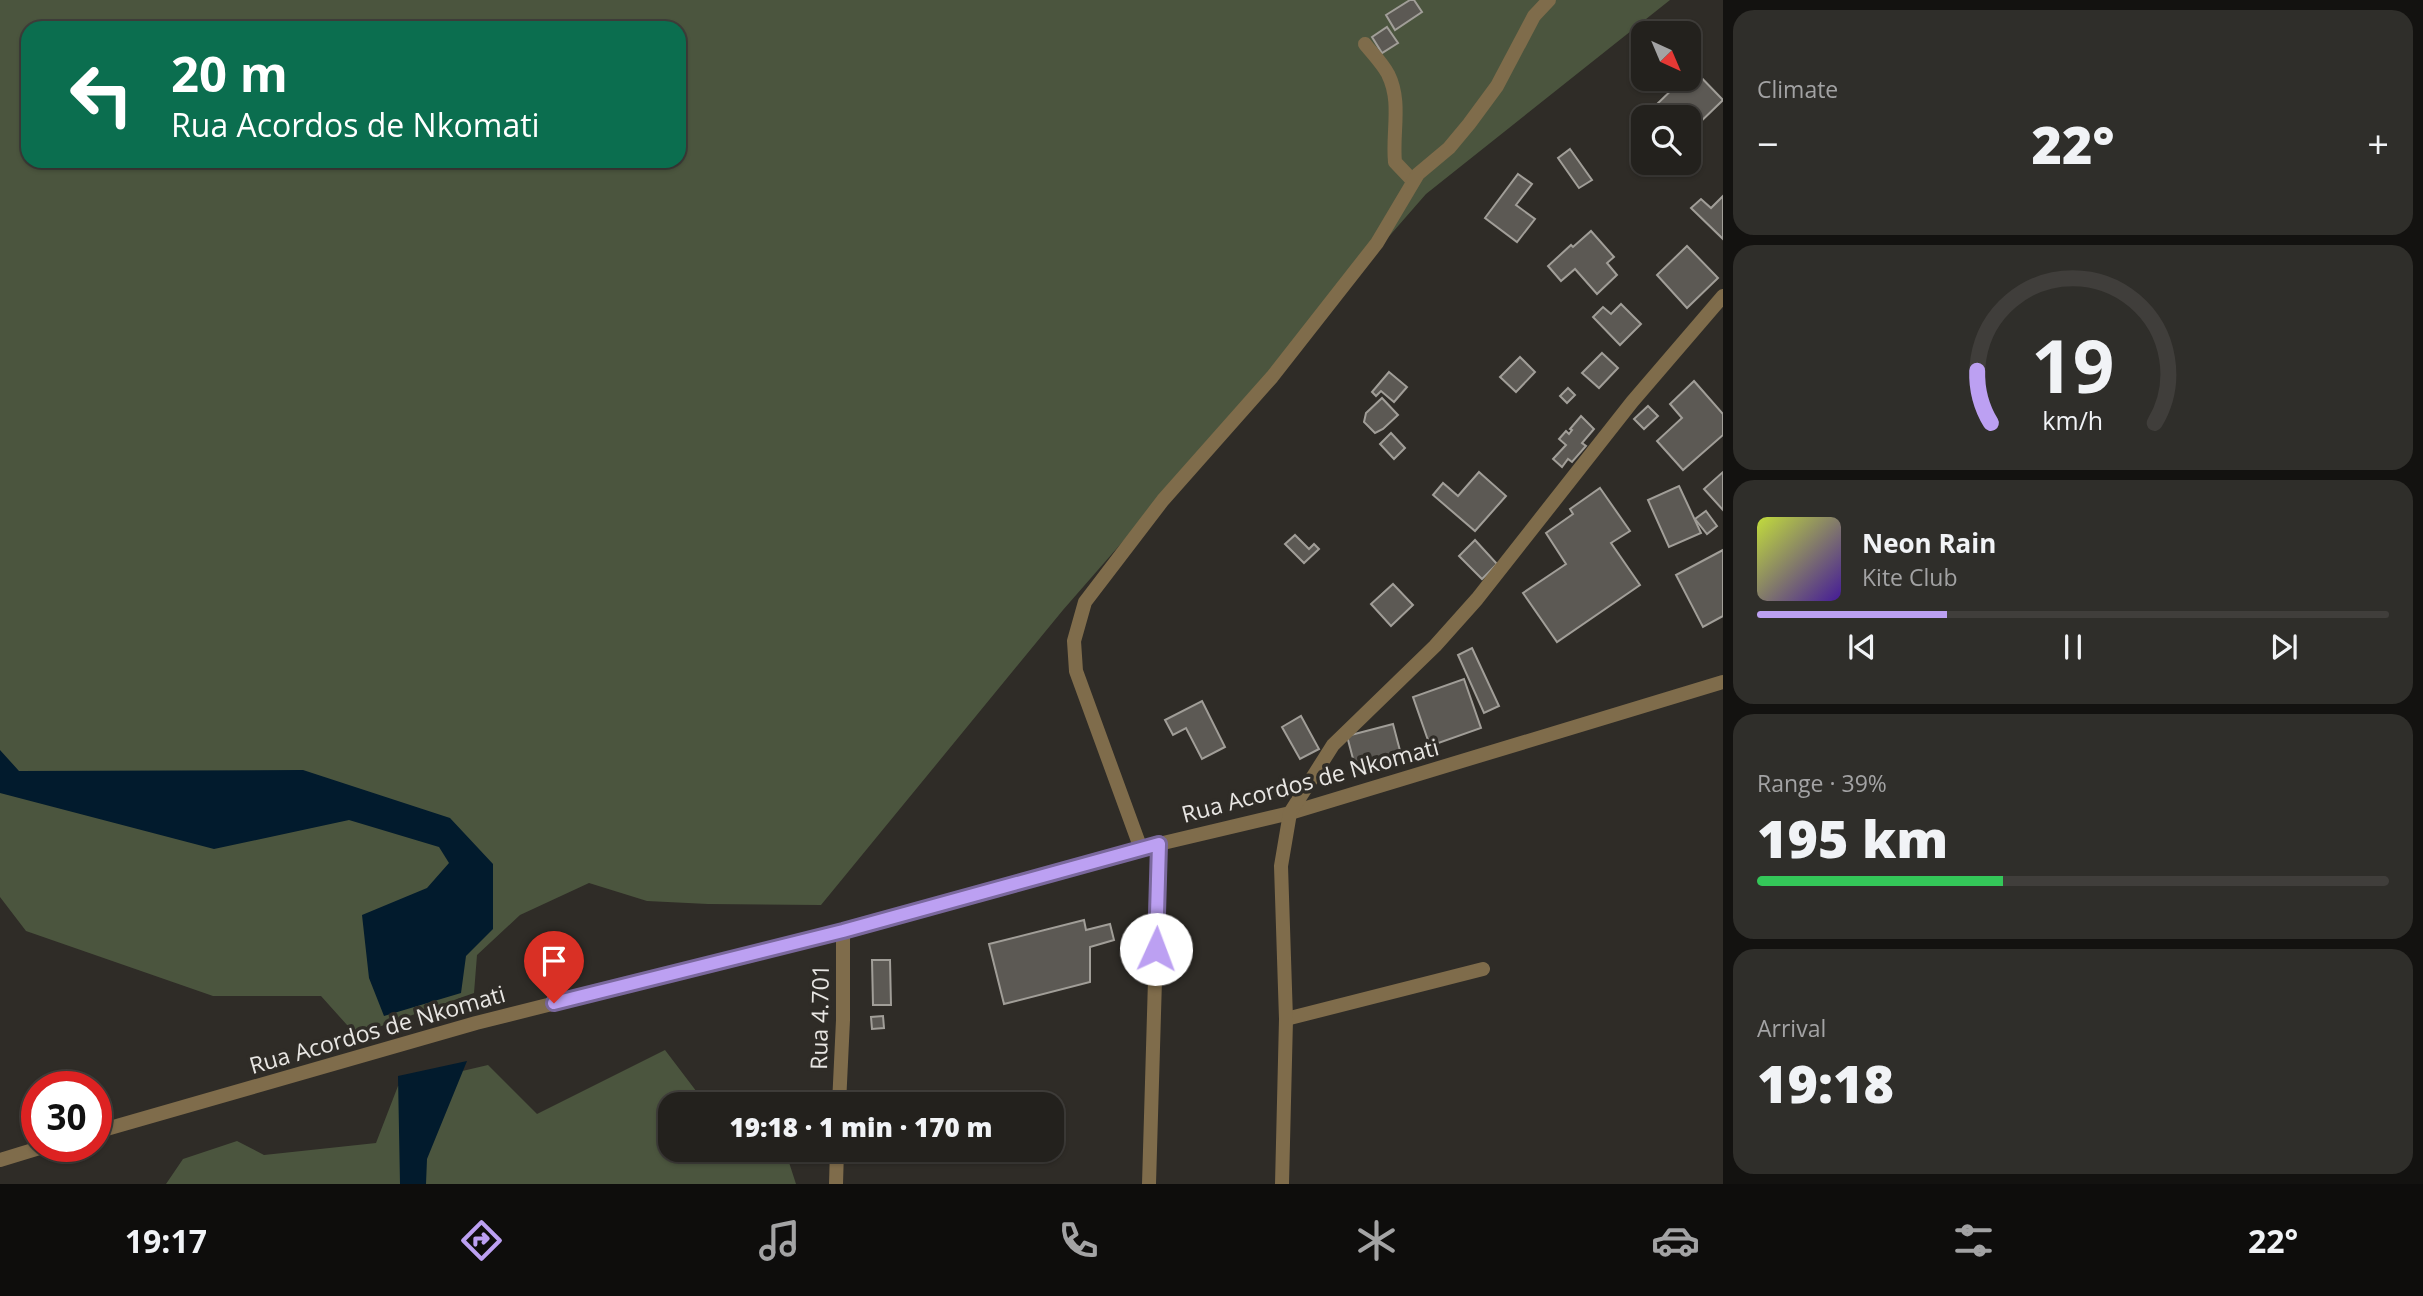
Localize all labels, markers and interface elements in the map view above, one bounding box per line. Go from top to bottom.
north arrow [1631,21,1701,91]
map controls [1631,21,1701,175]
text: 20 m [171,40,288,106]
icon: left [56,49,147,140]
text: Climate [1757,73,1838,105]
text: Rua Acordos de Nkomati [171,103,540,146]
button: search [1631,105,1701,175]
text: 22° [2032,108,2114,179]
text: − [1757,117,1779,169]
text: + [2367,117,2389,169]
text: 19 [2031,316,2115,415]
text: km/h [2043,403,2103,437]
text: Neon Rain [1862,525,1996,561]
text: Kite Club [1862,561,1957,593]
icon: previous [1843,628,1881,666]
icon: pause [2054,628,2092,666]
icon: next [2265,628,2303,666]
street label: Rua Acordos de Nkomati [1178,730,1442,830]
text: Range · 39% [1757,767,1887,799]
text: 195 km [1757,802,1948,873]
position arrow [1119,912,1193,986]
pin [524,931,584,1003]
icon: arrive [535,942,573,980]
street label: Rua 4.701 [802,964,836,1070]
street label: Rua Acordos de Nkomati [245,977,509,1081]
text: Arrival [1757,1012,1826,1044]
text: 19:18 [1757,1047,1894,1118]
speed limit sign: 30 [21,1071,112,1162]
text: 19:18 · 1 min · 170 m [730,1109,992,1145]
icon: directions [457,1216,506,1265]
icon: music [755,1216,804,1265]
icon: phone [1054,1216,1103,1265]
icon: climate [1352,1216,1401,1265]
icon: car [1651,1216,1700,1265]
icon: filters [1949,1216,1998,1265]
text: 19:17 [125,1219,207,1262]
text: 22° [2248,1219,2298,1262]

